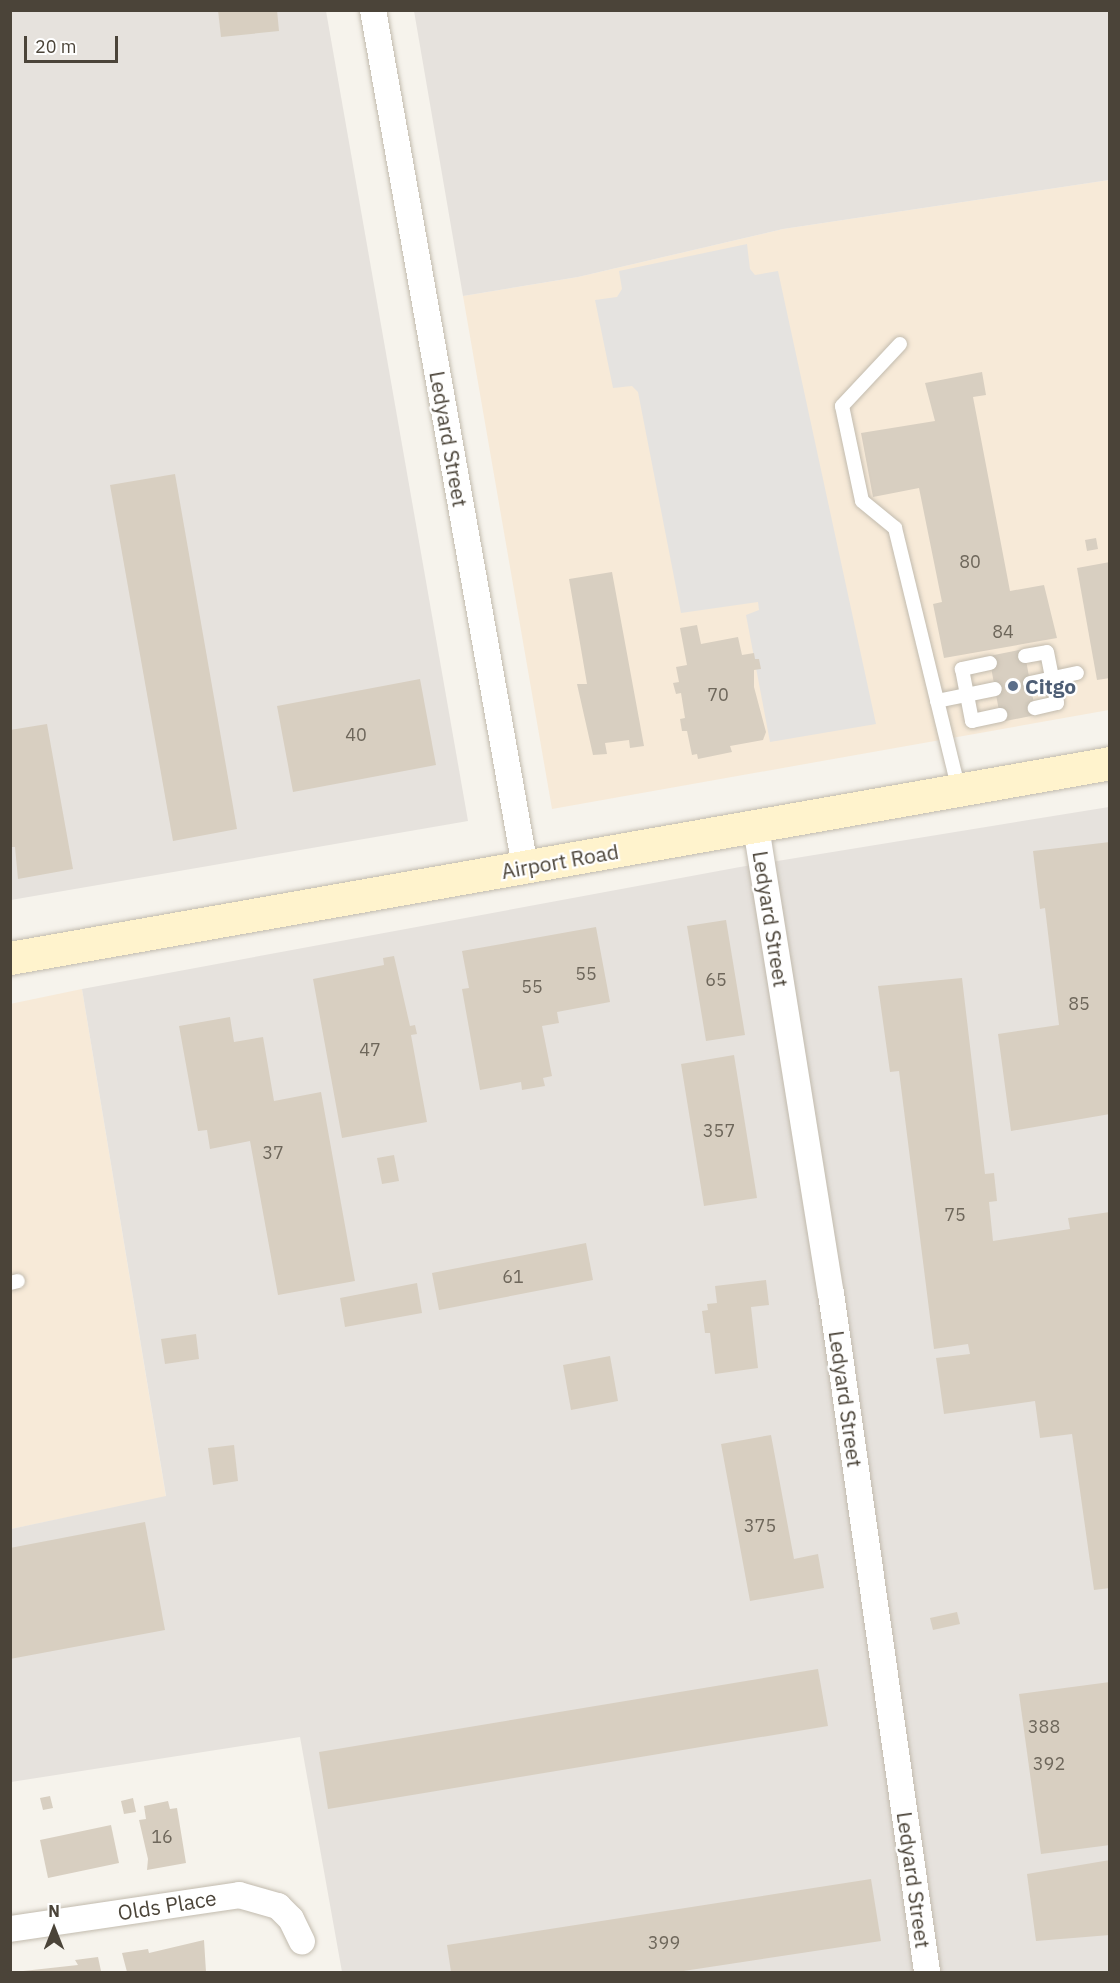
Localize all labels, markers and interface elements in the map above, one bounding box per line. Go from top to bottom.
scale bar [27,24,122,62]
text: 20 m [35,35,77,58]
street label: Ledyard Street [425,369,473,509]
house number: 80 [959,551,981,573]
house number: 84 [992,621,1014,643]
place label: Citgo [1025,673,1076,699]
marker: Citgo [1006,679,1020,693]
house number: 70 [707,684,729,706]
house number: 40 [345,724,367,746]
street label: Airport Road [499,838,621,884]
street label: Ledyard Street [748,849,794,989]
house number: 55 [575,963,597,985]
house number: 65 [705,969,727,991]
house number: 55 [521,976,543,998]
house number: 85 [1068,993,1090,1015]
house number: 47 [359,1039,381,1061]
house number: 357 [703,1120,735,1142]
house number: 37 [262,1142,284,1164]
house number: 75 [944,1204,966,1226]
house number: 61 [502,1266,524,1288]
street label: Ledyard Street [824,1329,868,1469]
house number: 375 [744,1515,776,1537]
house number: 388 [1028,1716,1060,1738]
house number: 392 [1033,1753,1065,1775]
street label: Ledyard Street [892,1810,936,1950]
house number: 16 [151,1826,173,1848]
street label: Olds Place [116,1885,218,1925]
north arrow [24,1899,84,1959]
text: N [48,1901,60,1921]
house number: 399 [648,1932,680,1954]

